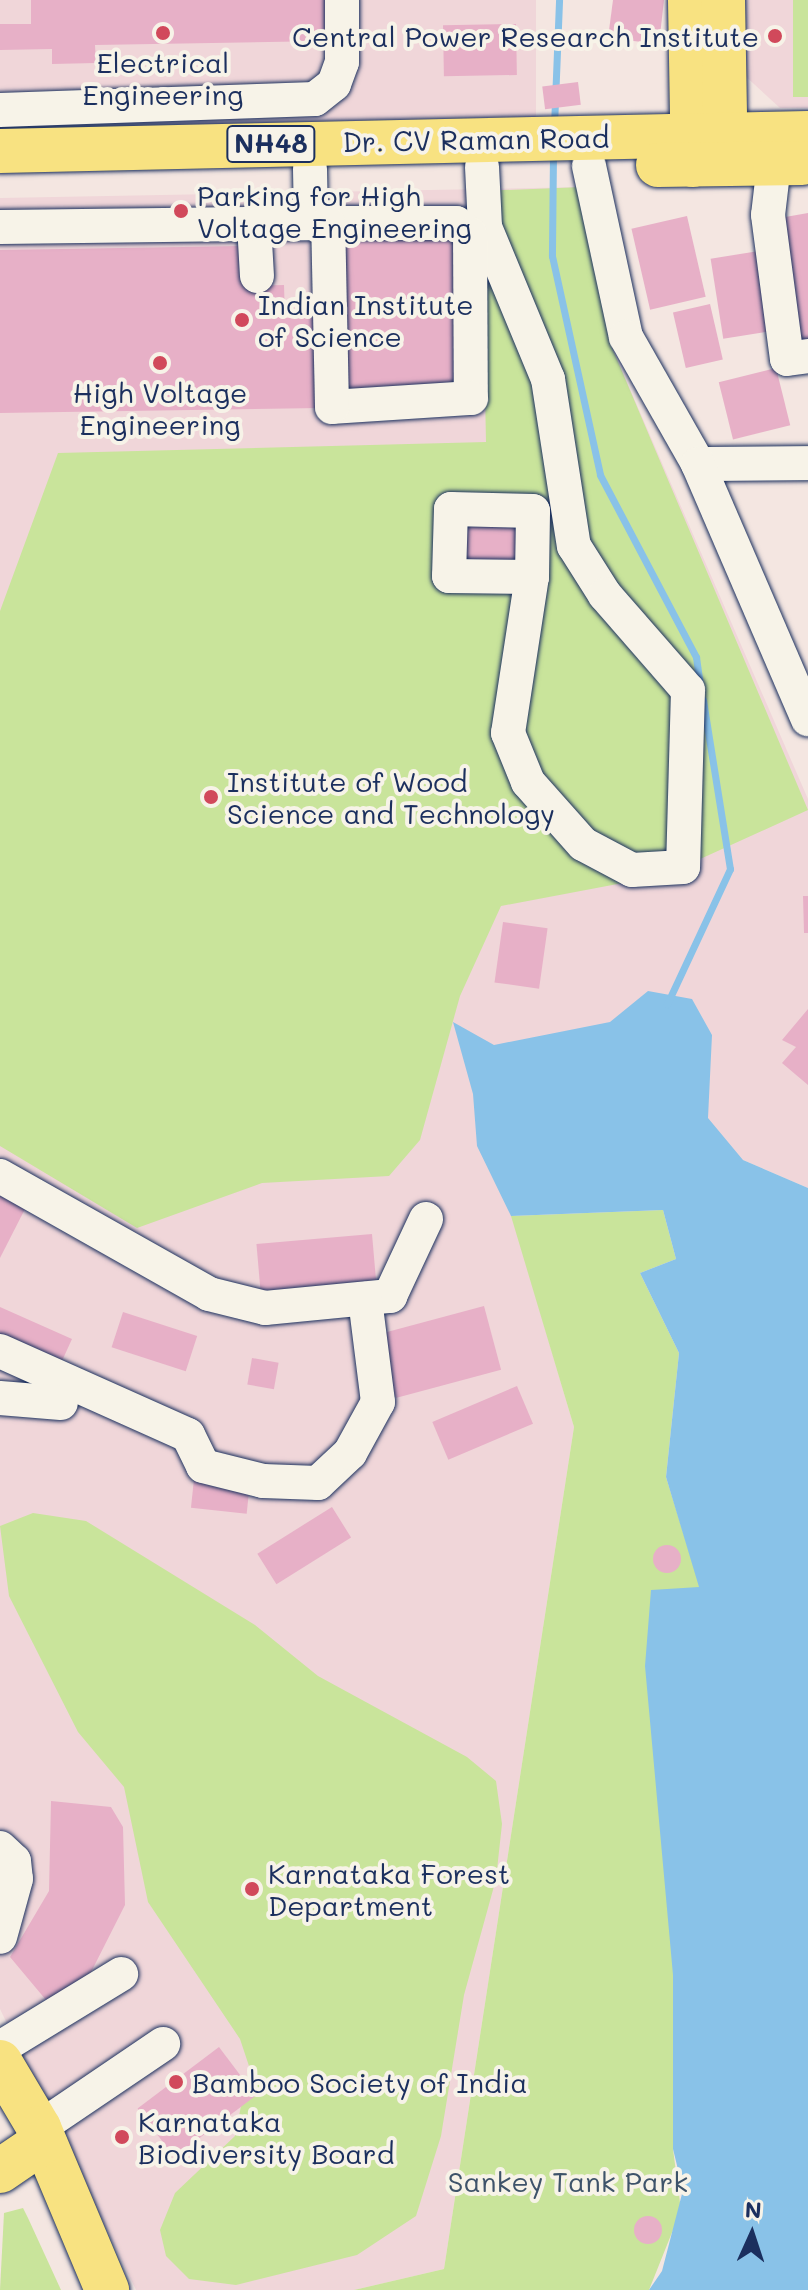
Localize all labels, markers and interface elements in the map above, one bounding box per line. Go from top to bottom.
place label: Central Power Research Institute [292,19,759,53]
marker: Electrical Engineering [154,24,172,42]
marker: Central Power Research Institute [766,27,784,45]
place label: Electrical Engineering [83,45,243,111]
street label: Dr. CV Raman Road [342,120,610,158]
road number: NH48 [225,122,317,166]
place label: Parking for High Voltage Engineering [197,178,472,244]
marker: Parking for High Voltage Engineering [172,202,190,220]
place label: Indian Institute of Science [258,287,474,353]
marker: Indian Institute of Science [233,311,251,329]
marker: High Voltage Engineering [151,354,169,372]
place label: High Voltage Engineering [73,375,247,441]
place label: Institute of Wood Science and Technology [227,764,555,830]
marker: Institute of Wood Science and Technology [202,788,220,806]
place label: Karnataka Forest Department [268,1856,510,1922]
marker: Karnataka Forest Department [243,1880,261,1898]
place label: Bamboo Society of India [192,2065,528,2099]
marker: Bamboo Society of India [167,2073,185,2091]
place label: Karnataka Biodiversity Board [138,2104,394,2170]
marker: Karnataka Biodiversity Board [113,2128,131,2146]
park label: Sankey Tank Park [448,2164,688,2198]
north arrow [712,2194,792,2274]
text: N [744,2195,762,2224]

